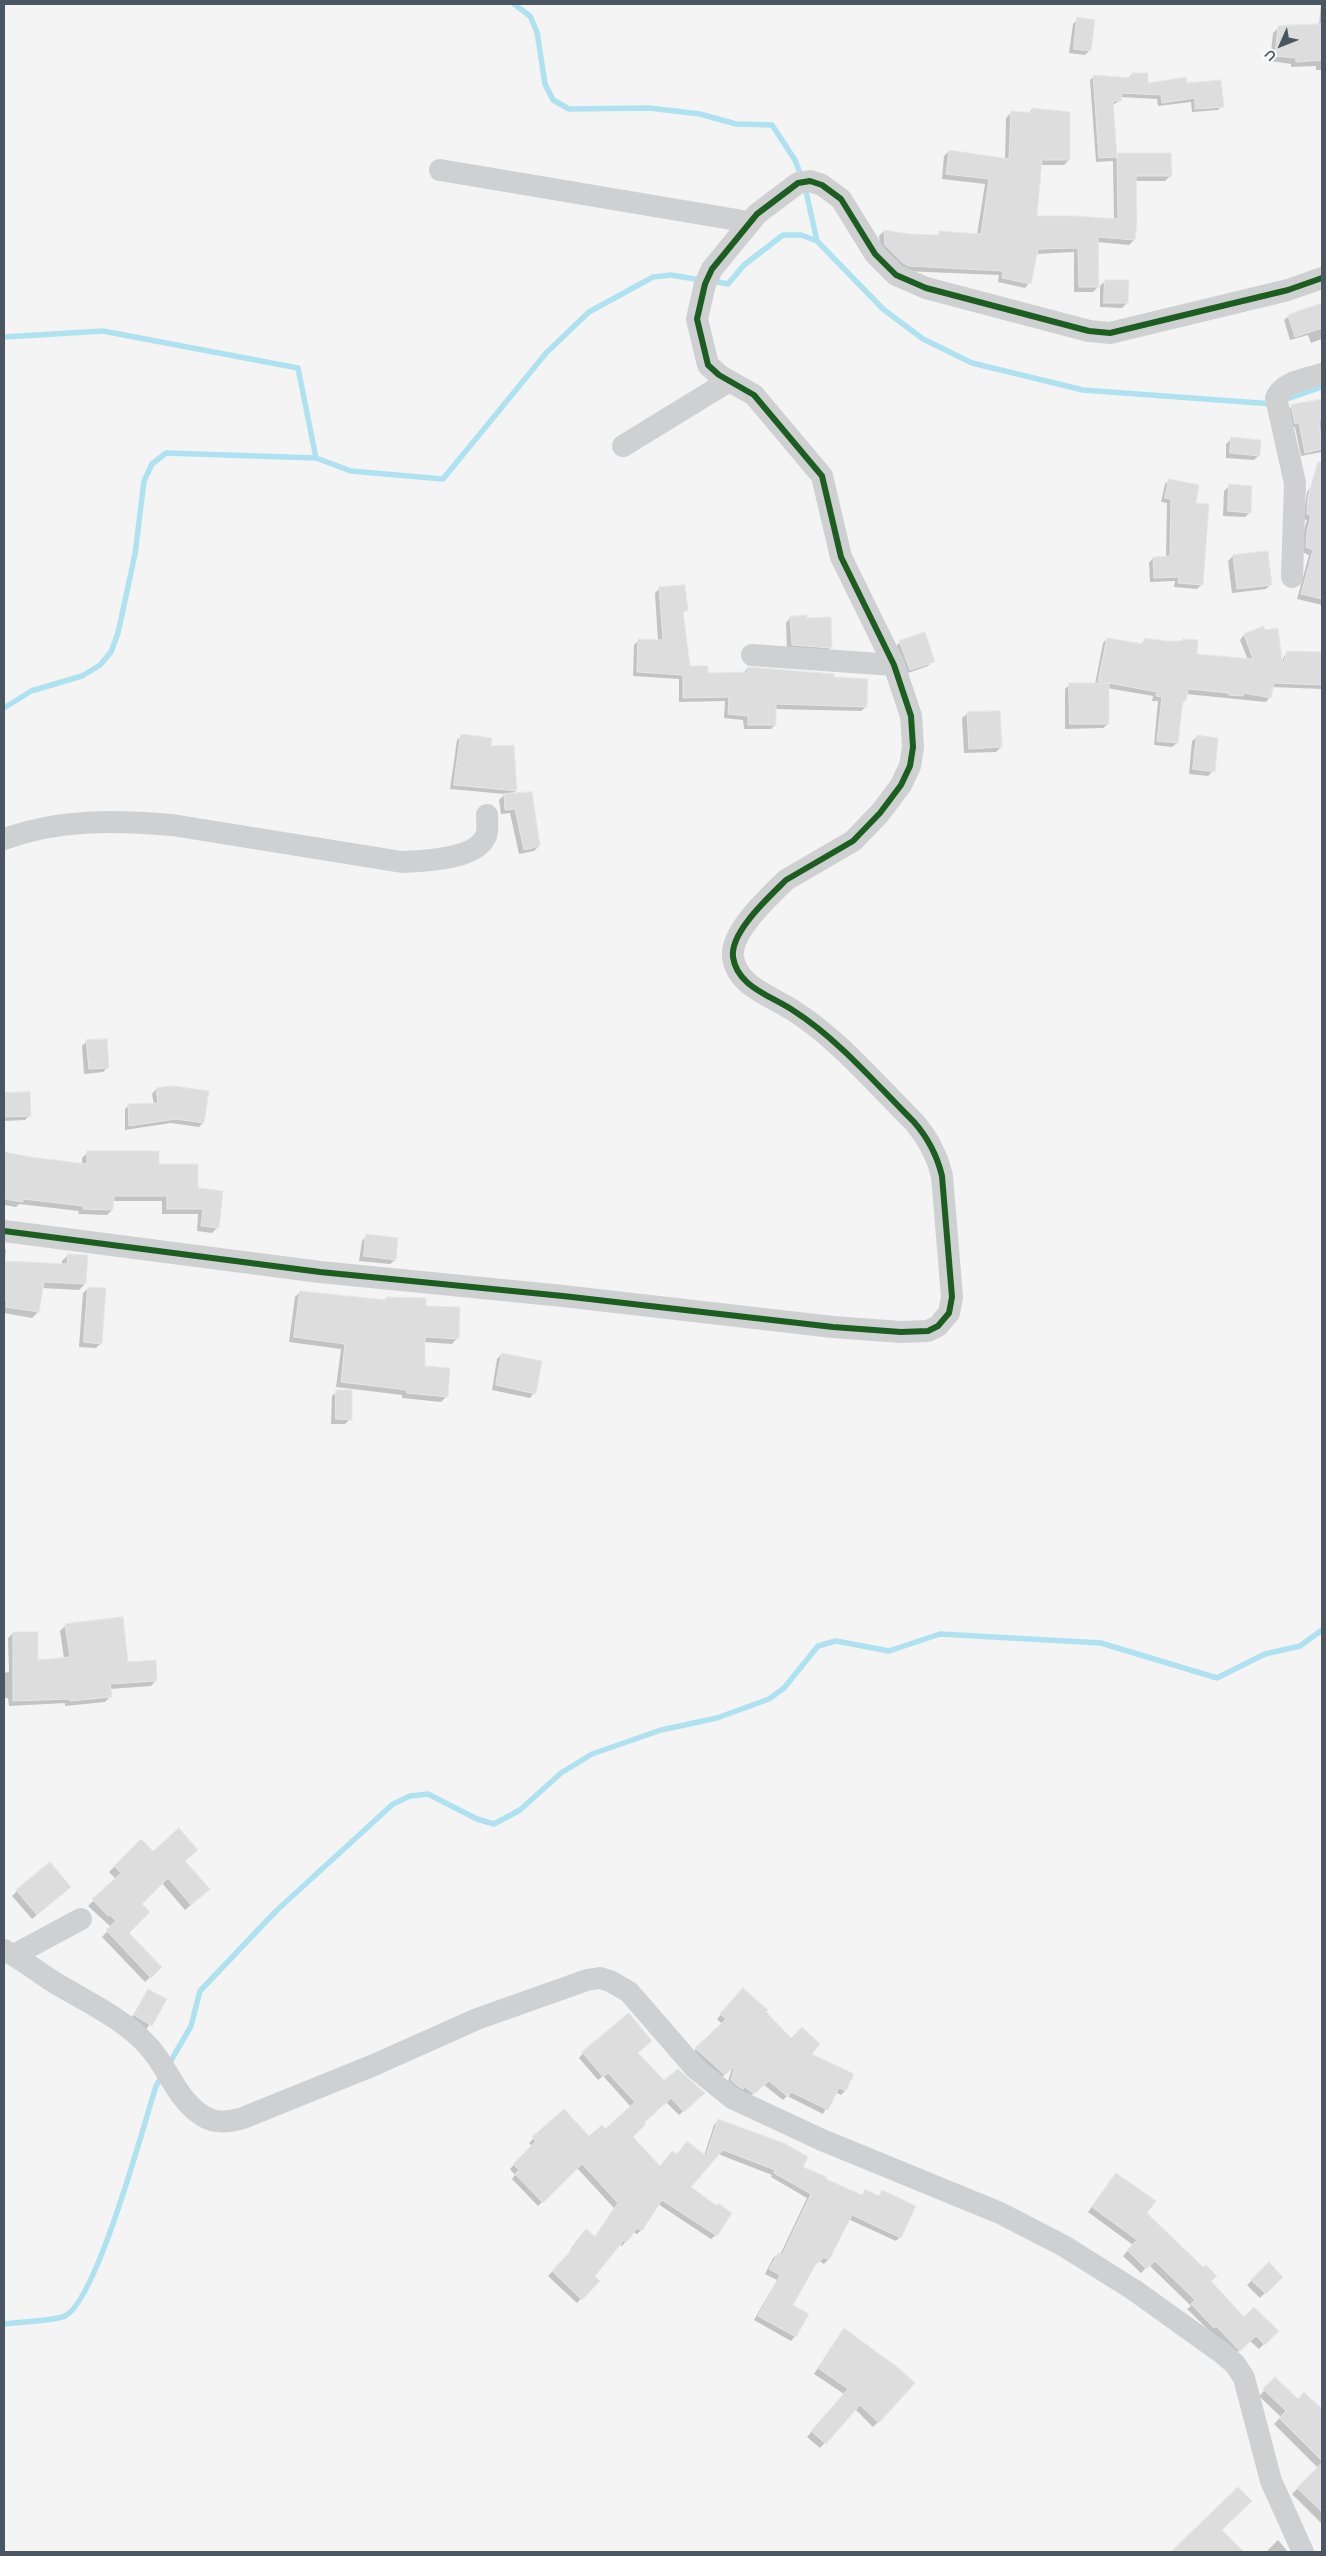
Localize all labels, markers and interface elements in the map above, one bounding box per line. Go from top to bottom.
north arrow [1256,20,1306,70]
text: U [1260,46,1280,65]

